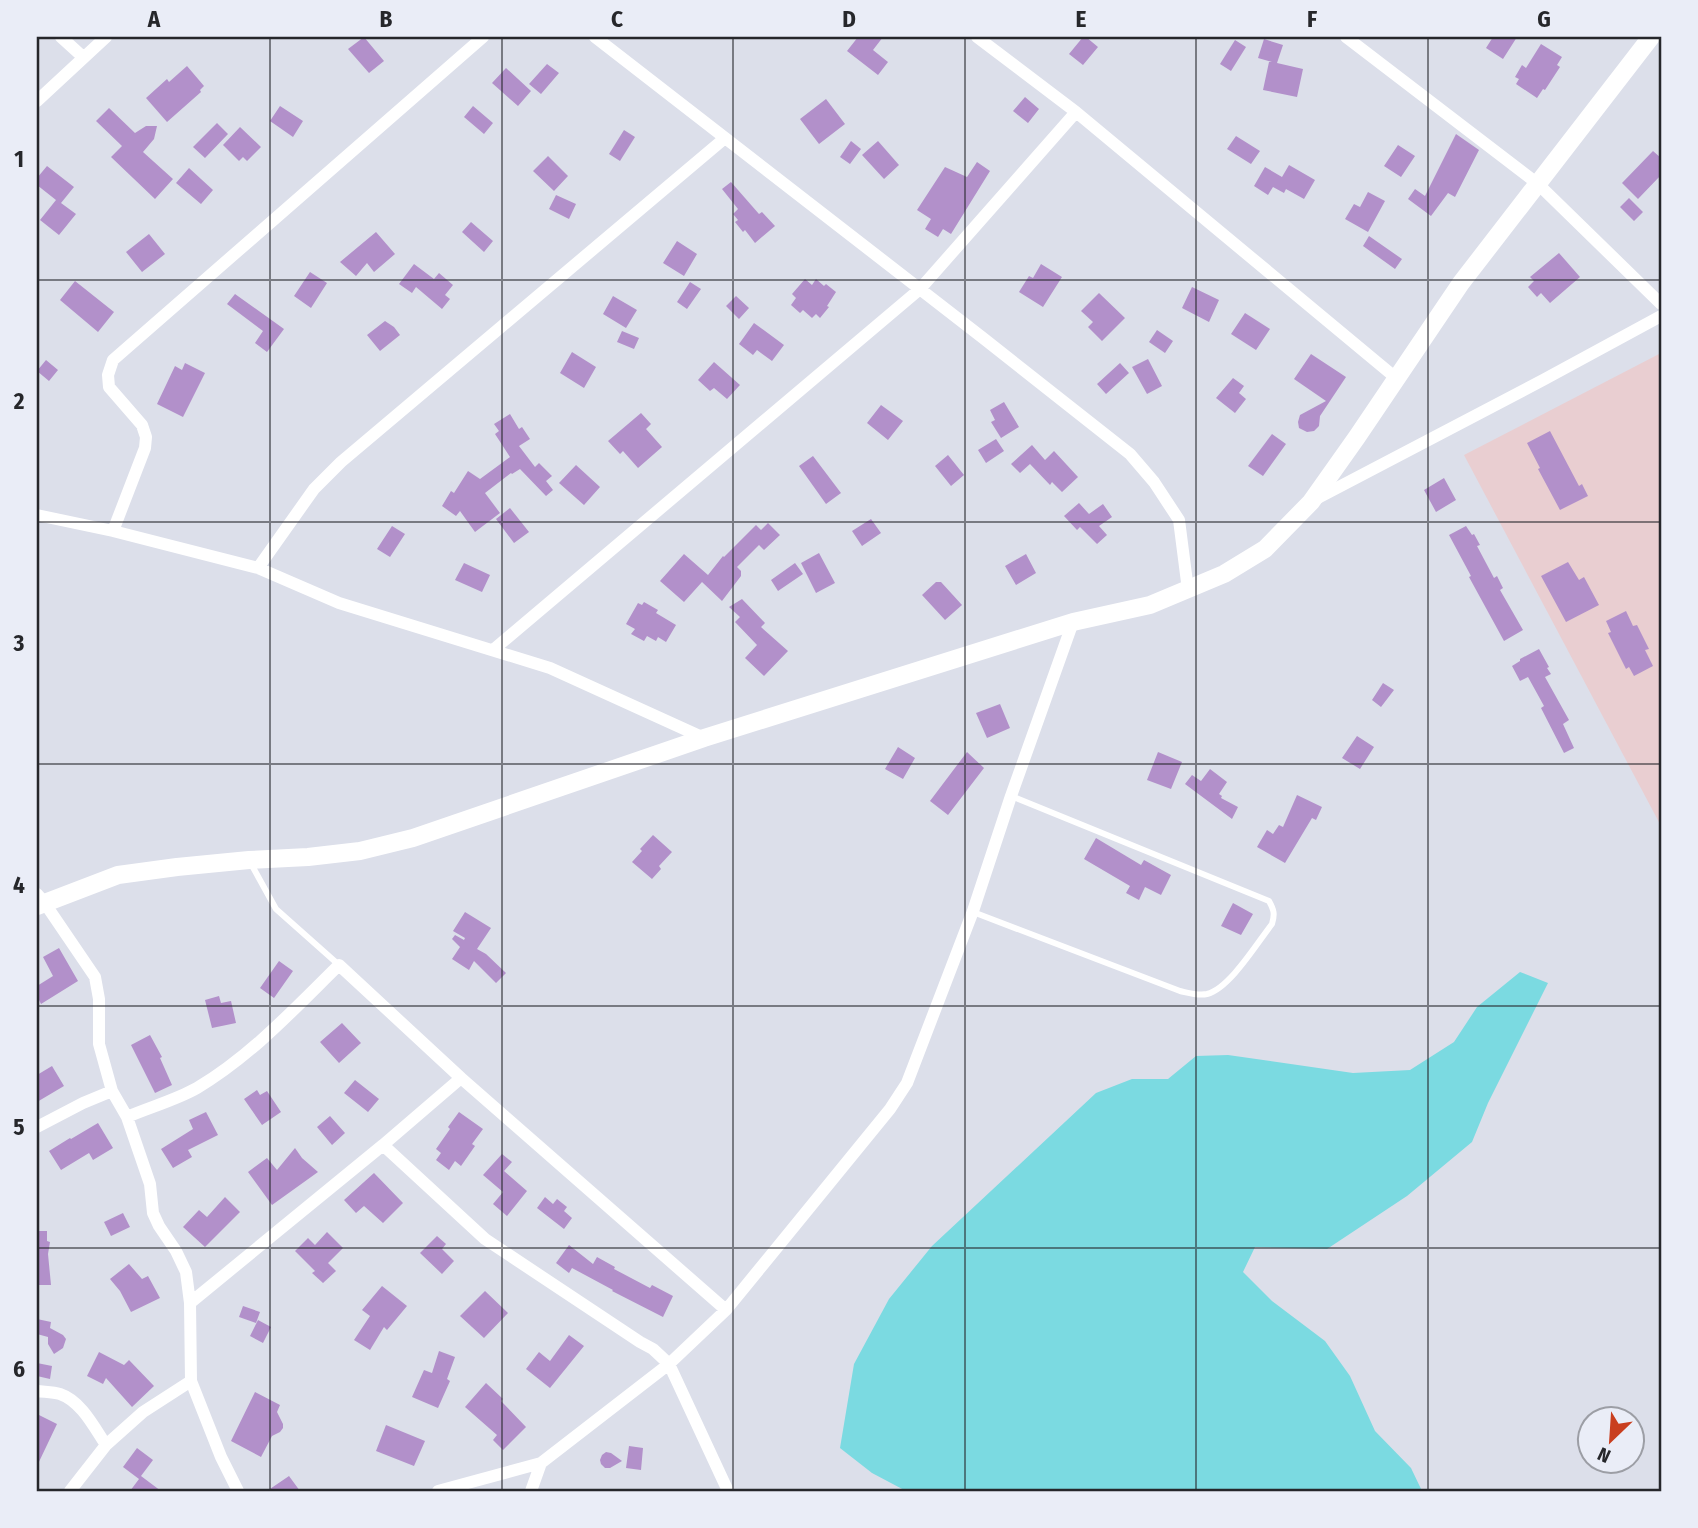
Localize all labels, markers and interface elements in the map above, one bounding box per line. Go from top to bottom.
text: A [147,5,161,33]
text: B [380,5,393,33]
text: C [611,5,623,33]
text: D [842,5,856,33]
text: E [1076,5,1087,33]
text: F [1307,5,1317,33]
text: G [1537,5,1551,33]
text: 1 [14,145,24,173]
text: 2 [13,387,25,415]
text: 3 [13,629,25,657]
text: 4 [13,871,25,899]
text: 5 [13,1113,25,1141]
text: 6 [13,1355,25,1383]
north arrow [1576,1406,1646,1476]
text: N [1594,1442,1614,1468]

